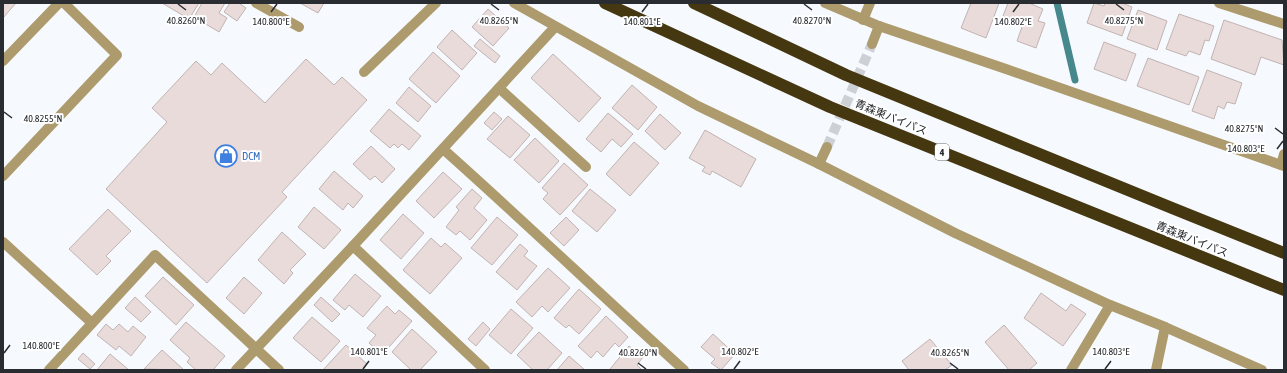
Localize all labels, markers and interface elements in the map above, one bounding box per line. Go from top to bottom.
text: 40.8260°N [167,15,205,26]
text: 40.8265°N [480,15,518,26]
text: 40.8270°N [793,15,831,26]
text: 40.8275°N [1105,15,1143,26]
text: 140.800°E [253,16,290,27]
text: 140.801°E [624,16,661,27]
text: 140.802°E [995,16,1032,27]
street label: 青森東バイパス [853,97,929,137]
text: 40.8255°N [24,113,62,124]
text: 40.8275°N [1225,123,1263,134]
shop icon: DCM [213,143,239,169]
text: 140.803°E [1228,143,1265,154]
road number: 4 [935,144,949,160]
place label: DCM [242,150,260,162]
street label: 青森東バイパス [1154,219,1230,259]
text: 140.800°E [23,340,60,351]
text: 140.801°E [351,346,388,357]
text: 140.802°E [722,346,759,357]
text: 140.803°E [1093,346,1130,357]
text: 40.8260°N [619,347,657,358]
text: 40.8265°N [931,347,969,358]

